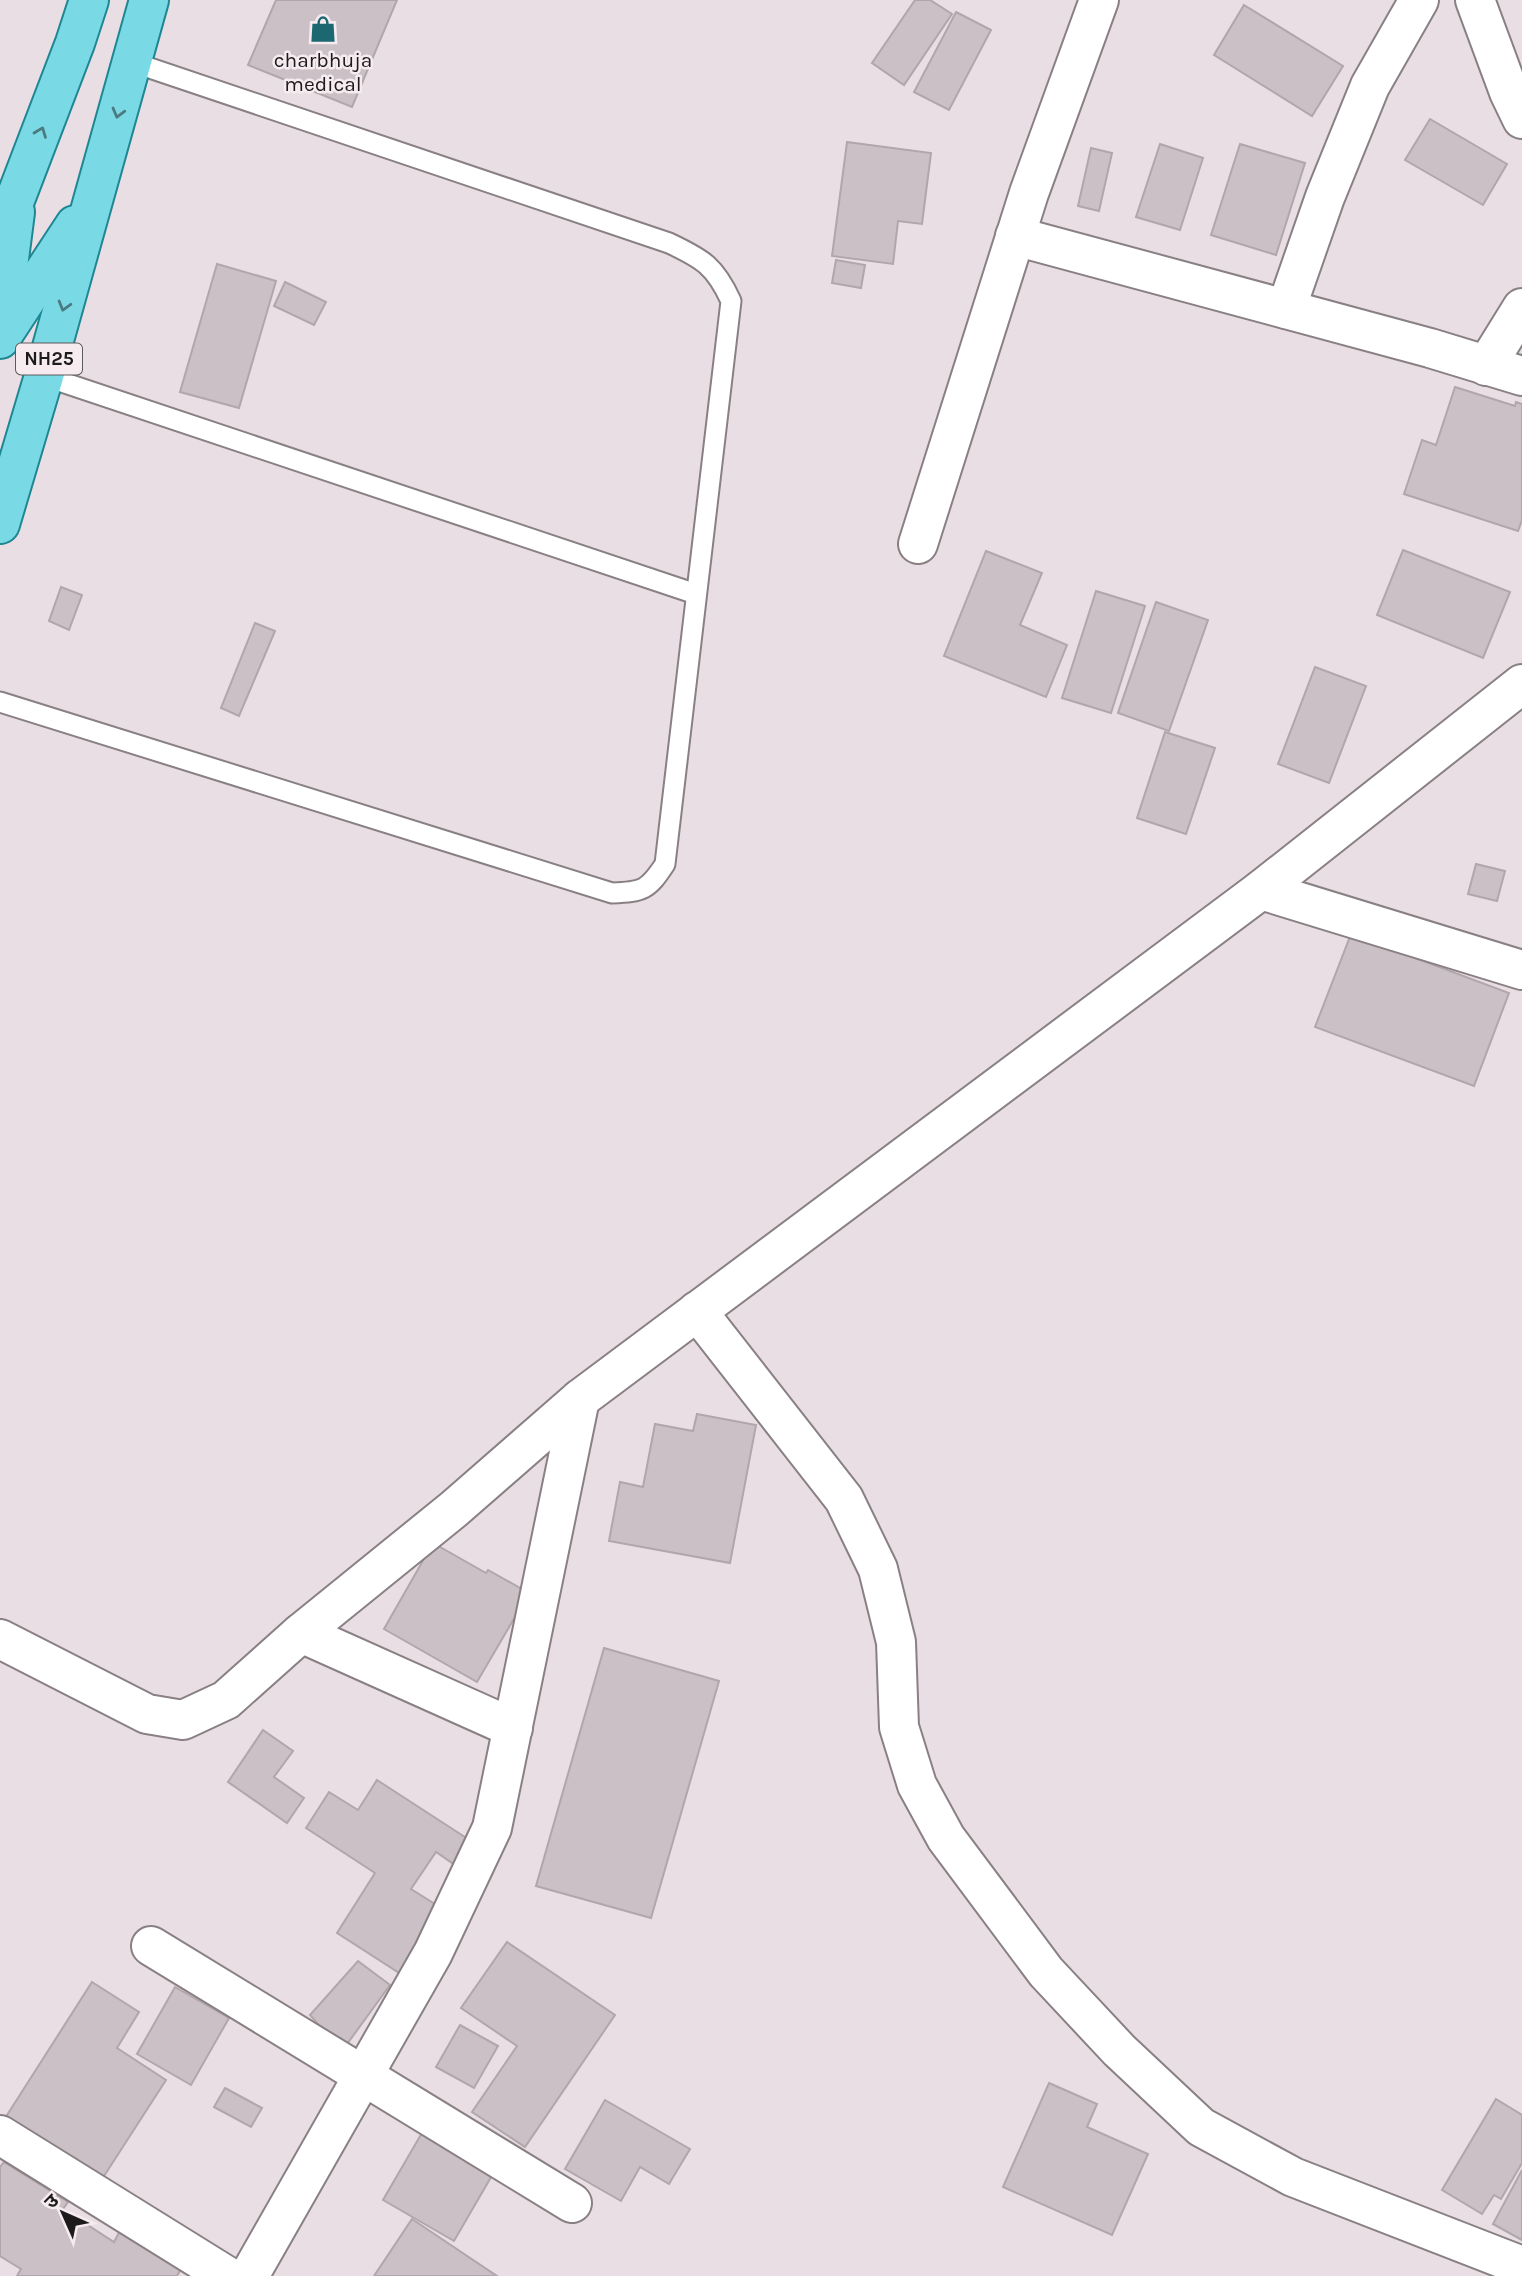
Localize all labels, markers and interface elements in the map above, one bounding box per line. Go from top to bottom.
shop icon: charbhuja medical [308,14,338,44]
place label: charbhuja medical [274,48,372,96]
one-way arrow [111,107,126,119]
one-way arrow [33,126,47,138]
one-way arrow [57,300,72,312]
road number: NH25 [16,344,82,374]
north arrow [28,2178,98,2248]
text: उ [40,2189,64,2213]

